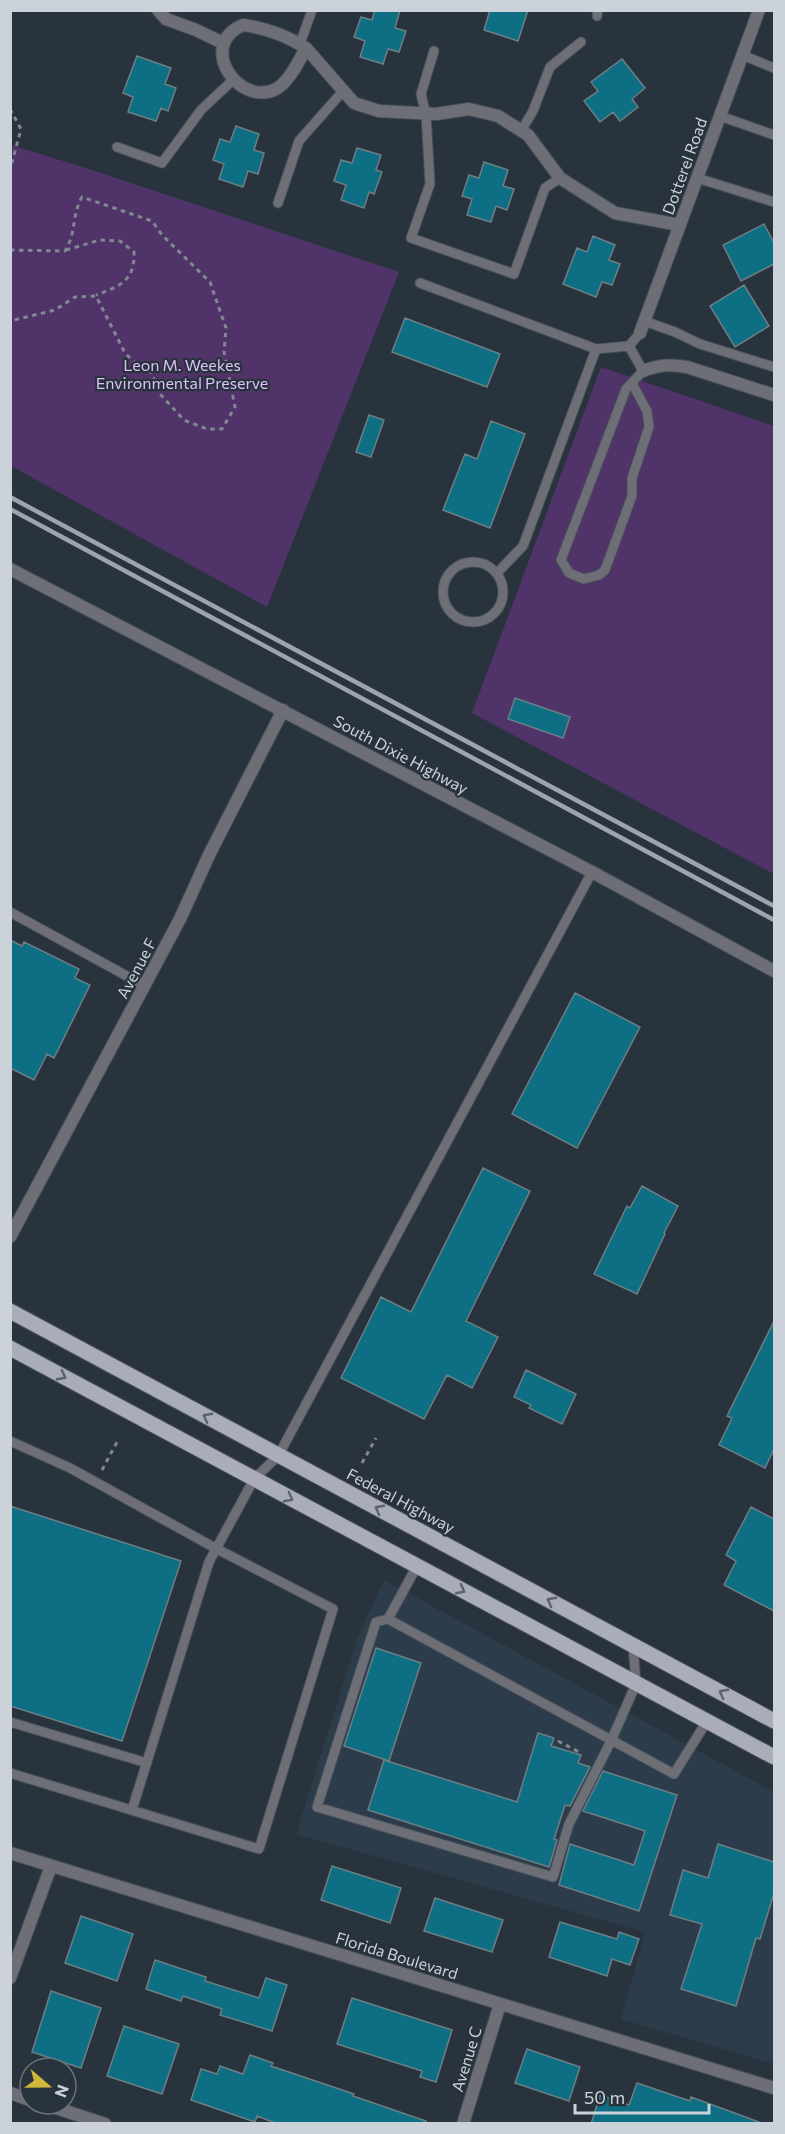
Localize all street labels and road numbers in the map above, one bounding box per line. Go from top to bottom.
street label: Dotterel Road [658,115,710,217]
street label: South Dixie Highway [331,711,471,797]
street label: Avenue F [112,935,160,1001]
street label: Federal Highway [344,1464,458,1536]
street label: Florida Boulevard [334,1927,460,1983]
street label: Avenue C [447,2024,485,2094]

